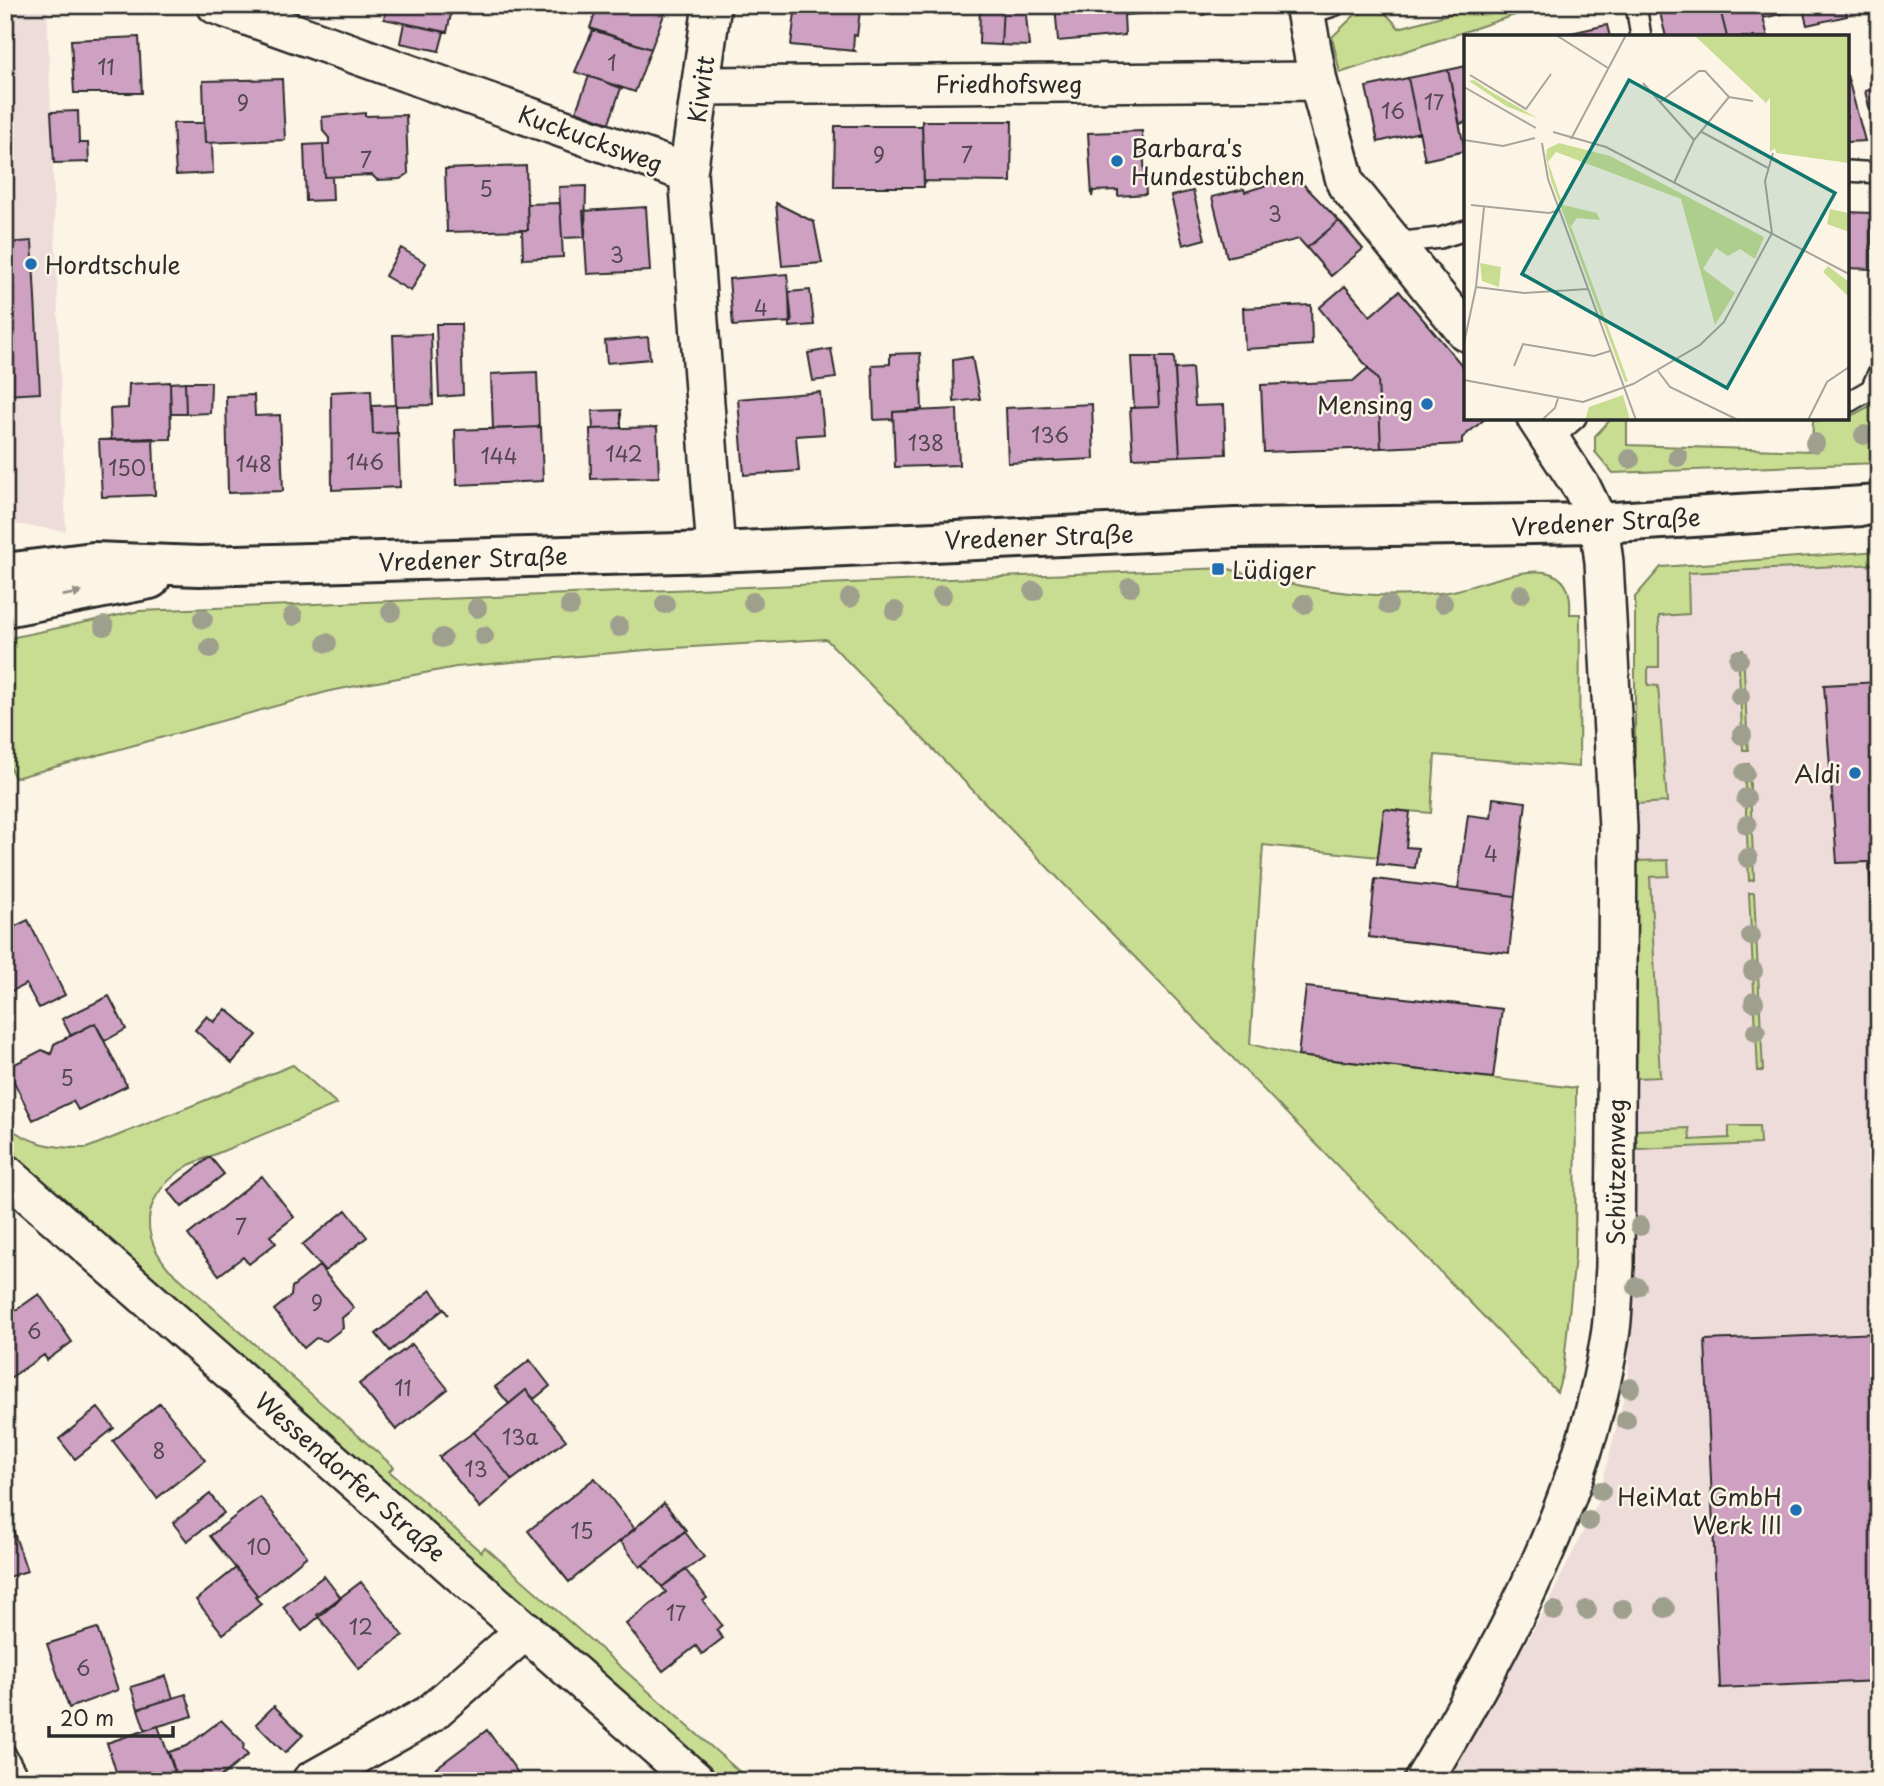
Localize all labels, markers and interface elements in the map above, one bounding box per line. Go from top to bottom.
inset map [1464,35,1849,420]
house number: 1 [607,46,617,78]
house number: 11 [97,50,115,82]
street label: Kiwitt [677,53,723,125]
street label: Friedhofsweg [935,65,1083,101]
house number: 17 [1424,85,1444,117]
house number: 9 [237,86,249,118]
house number: 16 [1381,94,1405,126]
street label: Kuckucksweg [513,95,669,181]
place label: Barbara's Hundestübchen [1131,129,1305,193]
house number: 9 [873,138,885,170]
house number: 7 [961,138,973,170]
house number: 7 [360,143,372,175]
marker: Barbara's Hundestübchen [1109,153,1125,169]
house number: 5 [479,172,493,204]
house number: 3 [1268,197,1282,229]
house number: 3 [610,238,624,270]
place label: Hordtschule [45,246,181,282]
marker: Hordtschule [23,256,39,272]
house number: 4 [754,291,768,323]
place label: Mensing [1317,386,1413,422]
marker: Mensing [1419,396,1435,412]
house number: 136 [1031,418,1069,450]
house number: 138 [908,426,944,458]
house number: 142 [605,437,643,469]
house number: 144 [480,439,518,471]
house number: 146 [346,445,384,477]
house number: 148 [236,447,272,479]
house number: 150 [108,451,146,483]
street label: Vredener Straße [1511,498,1701,544]
street label: Vredener Straße [944,515,1134,557]
street label: Vredener Straße [378,537,568,579]
place label: Lüdiger [1232,551,1317,587]
marker: Lüdiger [1210,561,1226,577]
one-way arrow [61,588,83,599]
place label: Aldi [1794,755,1841,791]
marker: Aldi [1847,765,1863,781]
house number: 4 [1484,837,1498,869]
house number: 5 [60,1061,74,1093]
street label: Schützenweg [1597,1098,1633,1246]
house number: 7 [235,1210,247,1242]
house number: 9 [311,1286,323,1318]
house number: 6 [27,1314,41,1346]
house number: 11 [394,1371,412,1403]
street label: Wessendorfer Straße [247,1383,455,1569]
house number: 13a [502,1420,538,1452]
house number: 8 [152,1434,166,1466]
house number: 13 [464,1452,488,1484]
place label: HeiMat GmbH Werk III [1617,1478,1782,1542]
marker: HeiMat GmbH Werk III [1788,1502,1804,1518]
house number: 15 [571,1514,593,1546]
house number: 10 [247,1530,271,1562]
house number: 17 [666,1596,686,1628]
house number: 12 [349,1610,373,1642]
house number: 6 [76,1651,90,1683]
scale bar [49,1695,173,1739]
text: 20 m [60,1701,114,1733]

